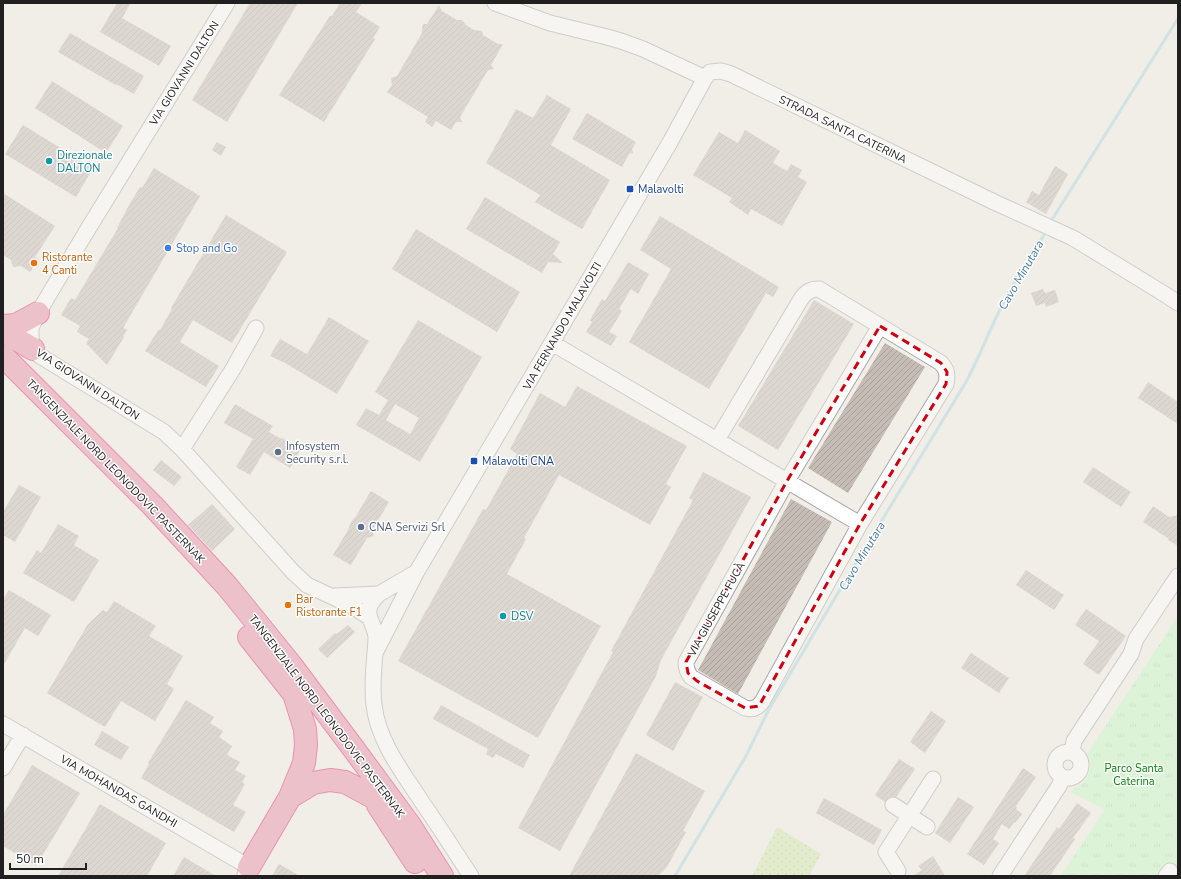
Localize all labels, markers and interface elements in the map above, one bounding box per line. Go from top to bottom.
street label: VIA GIOVANNI DALTON [146,18,223,129]
street label: STRADA SANTA CATERINA [776,92,909,167]
place label: Direzionale DALTON [57,148,112,176]
marker: Direzionale DALTON [44,156,54,166]
place label: Malavolti [638,182,684,197]
marker: Malavolti [625,184,635,194]
water label: Cavo Minutara [995,237,1047,313]
place label: Stop and Go [176,241,237,256]
marker: Stop and Go [163,243,173,253]
place label: Ristorante 4 Canti [42,250,93,278]
marker: Ristorante 4 Canti [29,258,39,268]
street label: VIA FERNANDO MALAVOLTI [519,260,605,394]
street label: VIA GIOVANNI DALTON [32,345,142,424]
street label: TANGENZIALE NORD LEONODOVIC PASTERNAK [23,376,209,567]
place label: Infosystem Security s.r.l. [286,439,349,467]
marker: Infosystem Security s.r.l. [273,447,283,457]
place label: Malavolti CNA [482,454,554,469]
marker: Malavolti CNA [469,456,479,466]
water label: Cavo Minutara [835,519,889,593]
place label: CNA Servizi Srl [369,520,446,535]
marker: CNA Servizi Srl [356,522,366,532]
street label: VIA GIUSEPPE FUCÀ [683,559,749,660]
place label: Bar Ristorante F1 [296,592,362,620]
marker: Bar Ristorante F1 [283,600,293,610]
place label: DSV [511,609,534,624]
marker: DSV [498,611,508,621]
street label: TANGENZIALE NORD LEONODOVIC PASTERNAK [245,612,409,822]
street label: VIA MOHANDAS GANDHI [57,751,180,831]
park label: Parco Santa Caterina [1105,761,1164,789]
scale bar [10,845,86,871]
text: 50 m [16,851,44,867]

